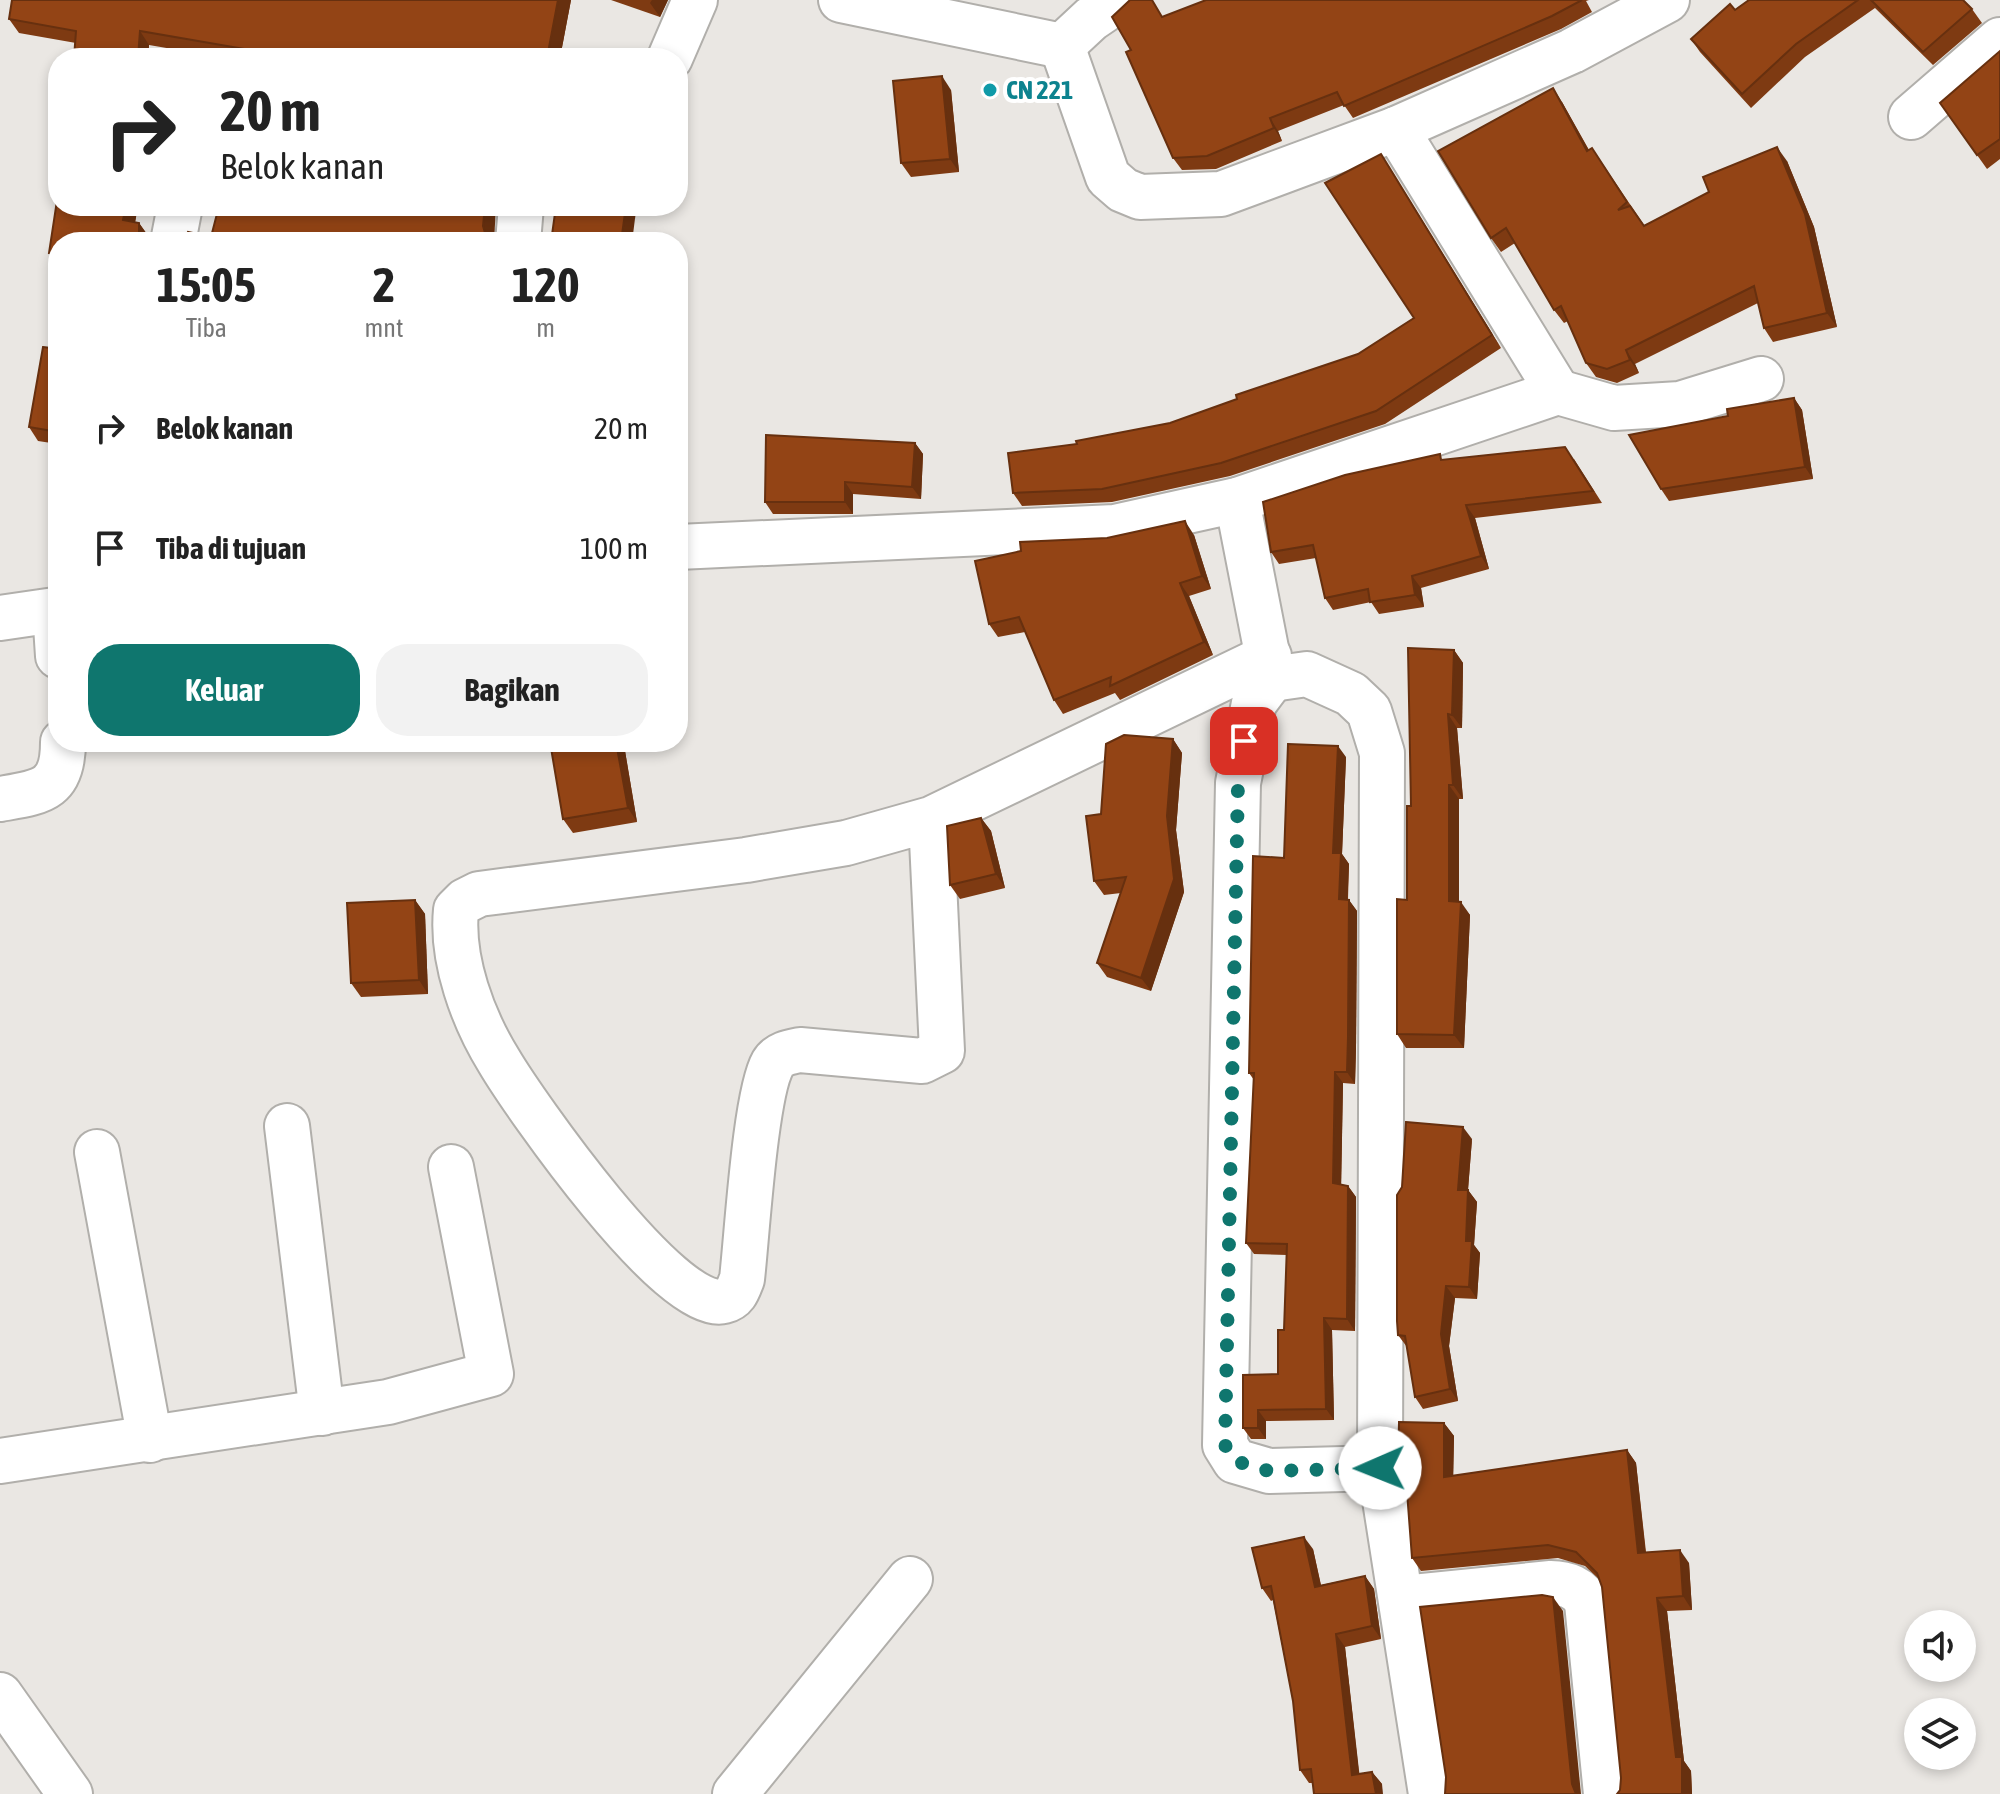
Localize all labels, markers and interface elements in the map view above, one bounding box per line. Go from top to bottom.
place label: CN 221 [1006,75,1073,105]
text: 20 m [220,79,321,143]
icon: right [88,80,192,184]
marker: CN 221 [981,81,999,99]
text: Belok kanan [220,145,385,187]
text: 15:05 [156,257,256,312]
text: 2 [373,257,395,312]
text: 120 [512,257,580,312]
text: Tiba [186,313,227,343]
text: mnt [365,313,403,343]
text: m [536,313,555,343]
icon: right [88,406,132,450]
text: Belok kanan [156,411,293,445]
text: 20 m [594,411,648,445]
icon: arrive [88,526,132,570]
text: Tiba di tujuan [156,531,306,565]
text: 100 m [580,531,648,565]
button: Keluar [88,644,360,736]
button: Bagikan [376,644,648,736]
pin [1210,707,1278,775]
icon: arrive [1222,719,1266,763]
position arrow [1338,1426,1422,1510]
map controls [1904,1610,1976,1770]
button: sound [1904,1610,1976,1682]
button: layers [1904,1698,1976,1770]

